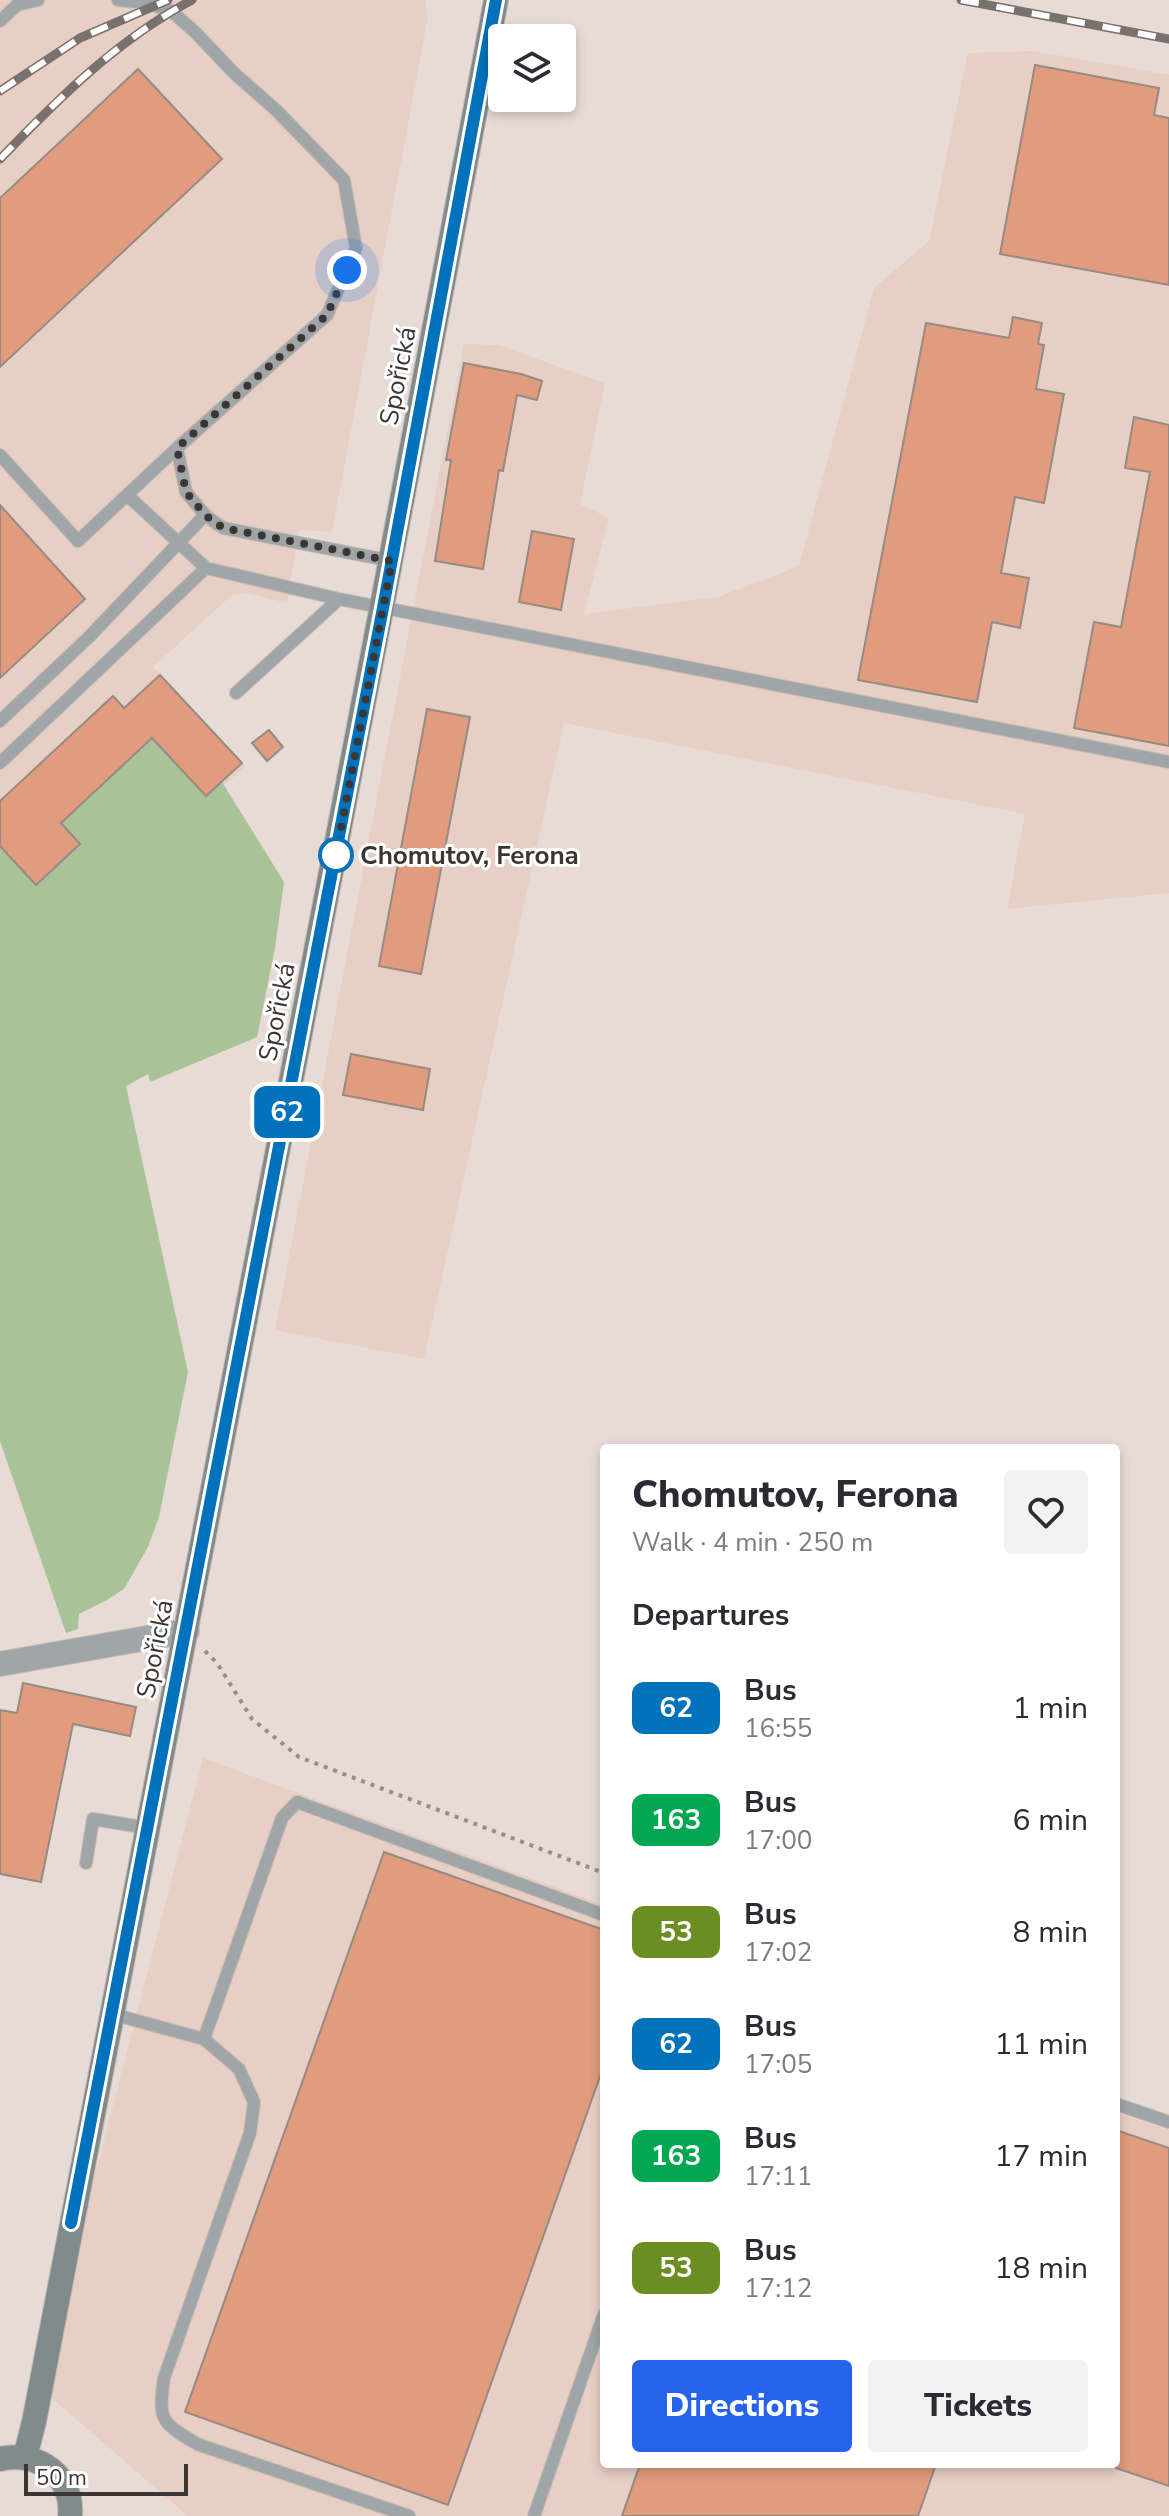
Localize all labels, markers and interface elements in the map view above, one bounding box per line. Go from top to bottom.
map controls [488,24,576,112]
button: layers [488,24,576,112]
your location [327,250,367,290]
street label: Spořická [371,324,425,428]
marker: Chomutov, Ferona [319,838,353,872]
place label: Chomutov, Ferona [360,838,579,873]
street label: Spořická [250,960,304,1064]
line badge: 62 [251,1086,323,1138]
text: 62 [270,1093,304,1131]
text: Chomutov, Ferona [632,1469,959,1520]
button: heart [1004,1470,1088,1554]
text: Walk · 4 min · 250 m [632,1525,873,1560]
text: Departures [632,1595,789,1636]
street label: Spořická [128,1597,182,1701]
text: Bus [744,1670,797,1711]
text: 1 min [1013,1688,1088,1729]
text: 62 [659,1689,693,1727]
text: 16:55 [744,1711,812,1746]
text: Bus [744,1782,797,1823]
text: 6 min [1013,1800,1088,1841]
text: 163 [651,1801,701,1839]
text: 17:00 [744,1823,812,1858]
text: Bus [744,1894,797,1935]
text: 8 min [1013,1912,1088,1953]
text: 53 [659,1913,693,1951]
text: 17:02 [744,1935,812,1970]
text: Bus [744,2006,797,2047]
text: 11 min [995,2024,1088,2065]
text: 62 [659,2025,693,2063]
text: 17:05 [744,2047,812,2082]
text: Bus [744,2118,797,2159]
text: 17 min [995,2136,1088,2177]
text: 163 [651,2137,701,2175]
text: 17:11 [744,2159,812,2194]
text: Bus [744,2230,797,2271]
text: 18 min [995,2248,1088,2289]
text: 53 [659,2249,693,2287]
text: 17:12 [744,2271,812,2306]
button: Directions [632,2360,852,2452]
button: Tickets [868,2360,1088,2452]
scale bar [24,2460,188,2496]
text: 50 m [36,2463,87,2493]

